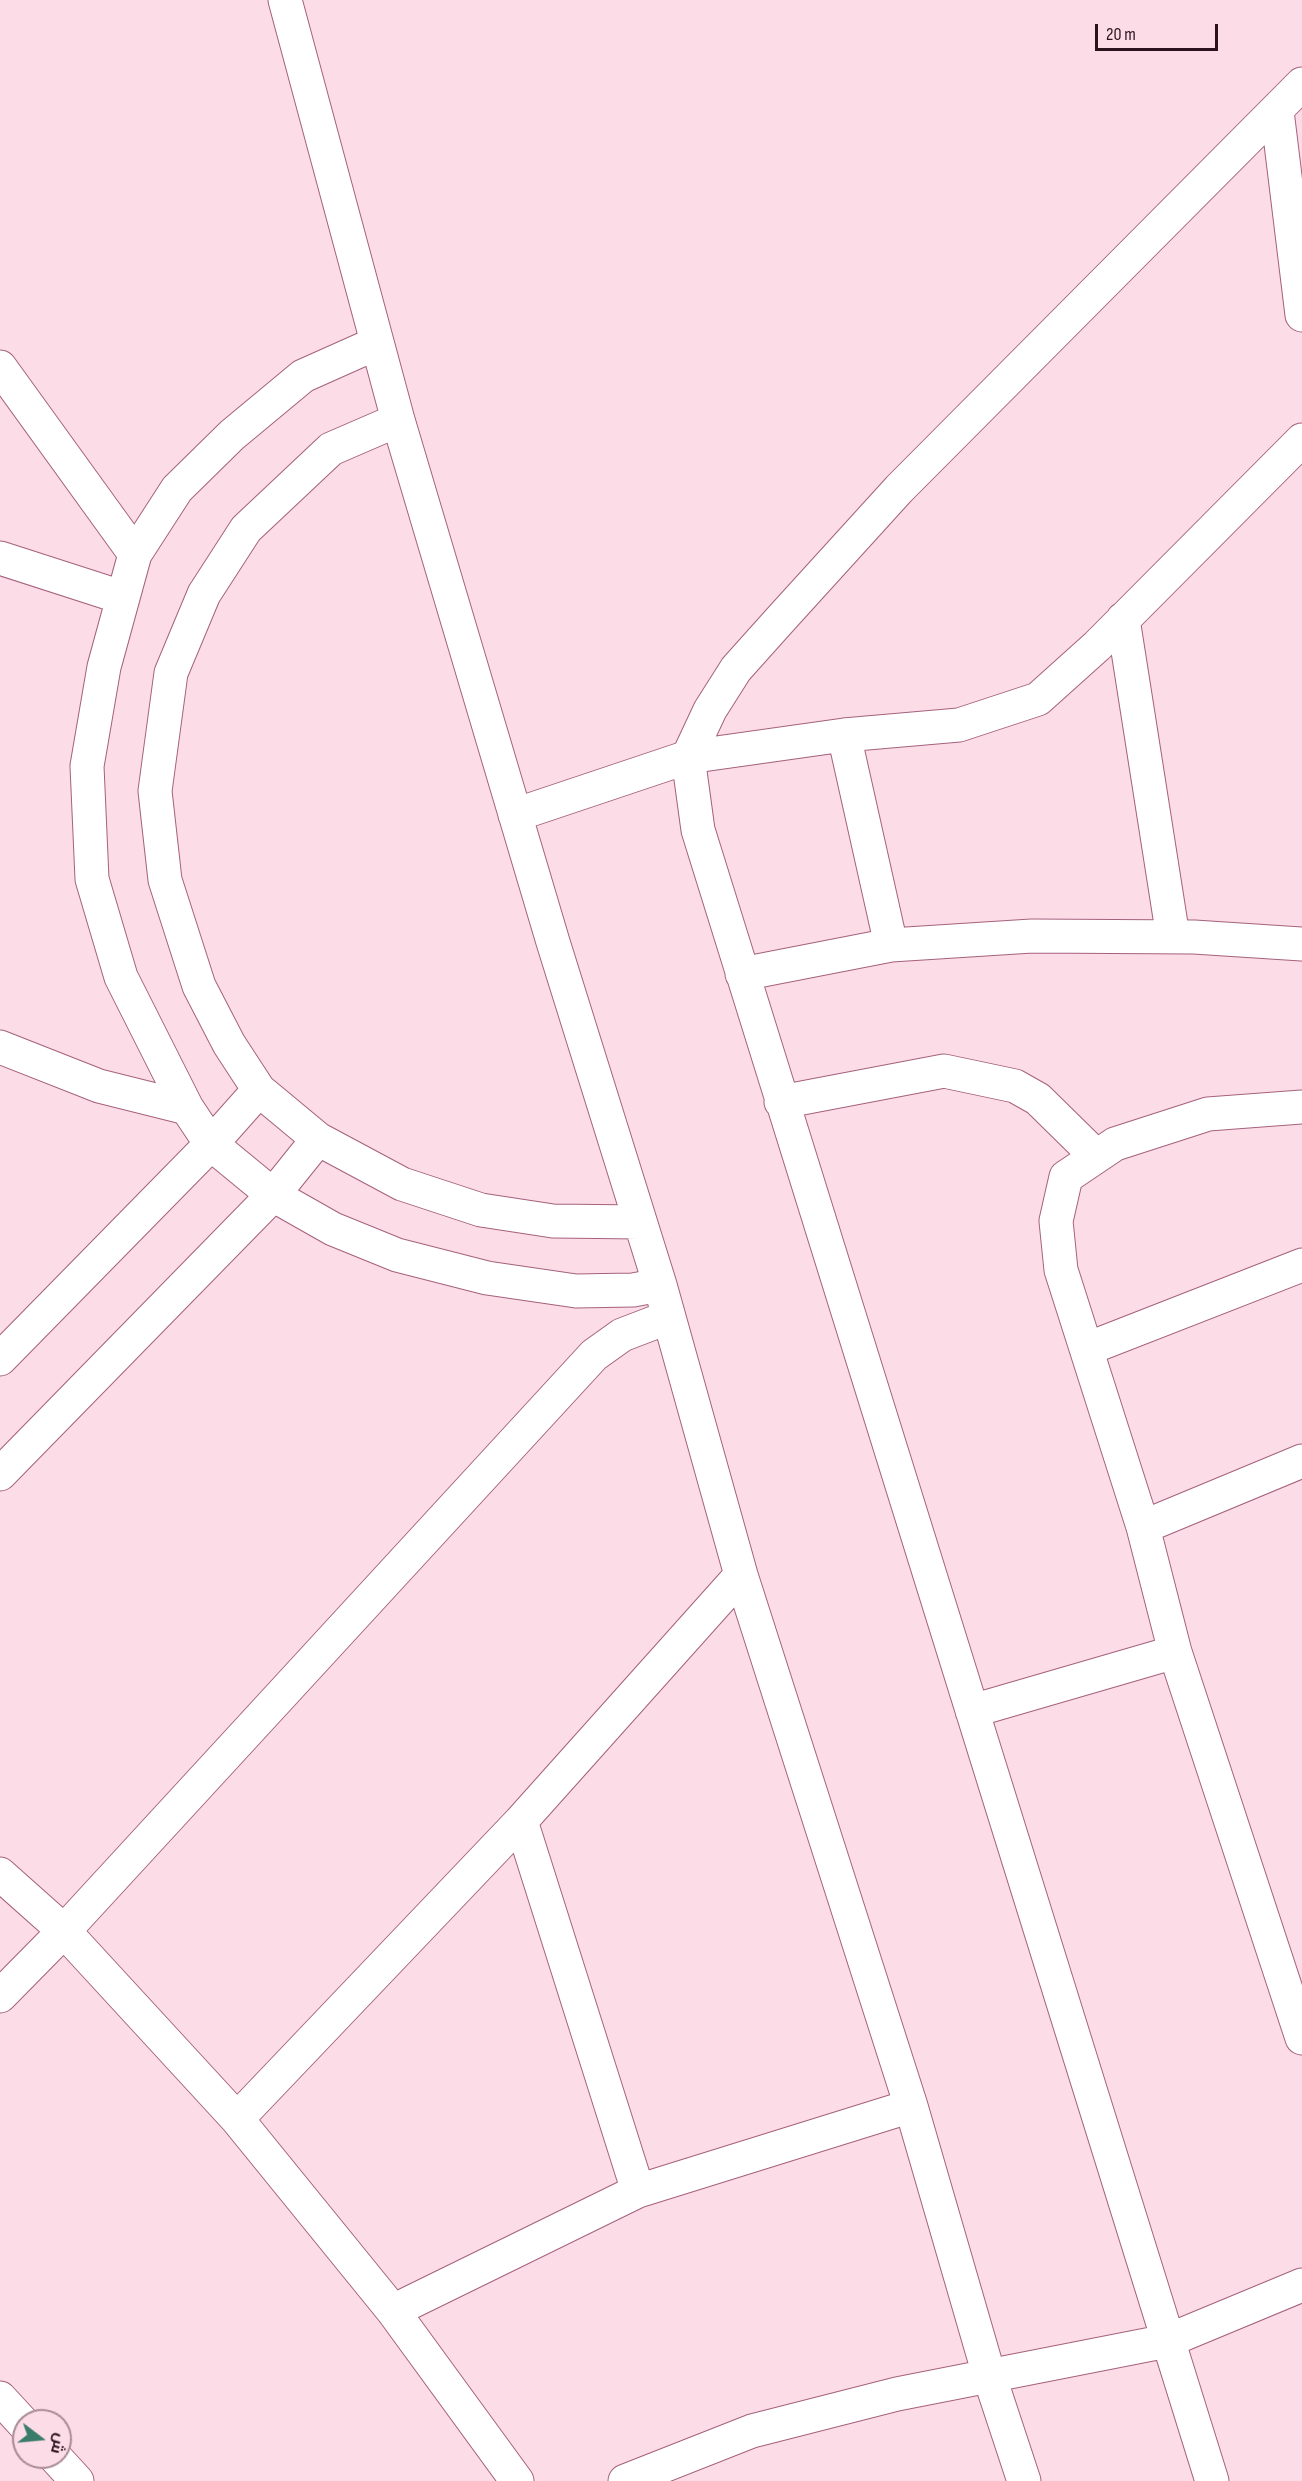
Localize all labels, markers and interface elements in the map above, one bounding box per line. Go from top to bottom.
scale bar [1098,12,1221,50]
text: 20 m [1106,24,1136,45]
north arrow [12,2409,72,2469]
text: ش [46,2431,70,2456]

